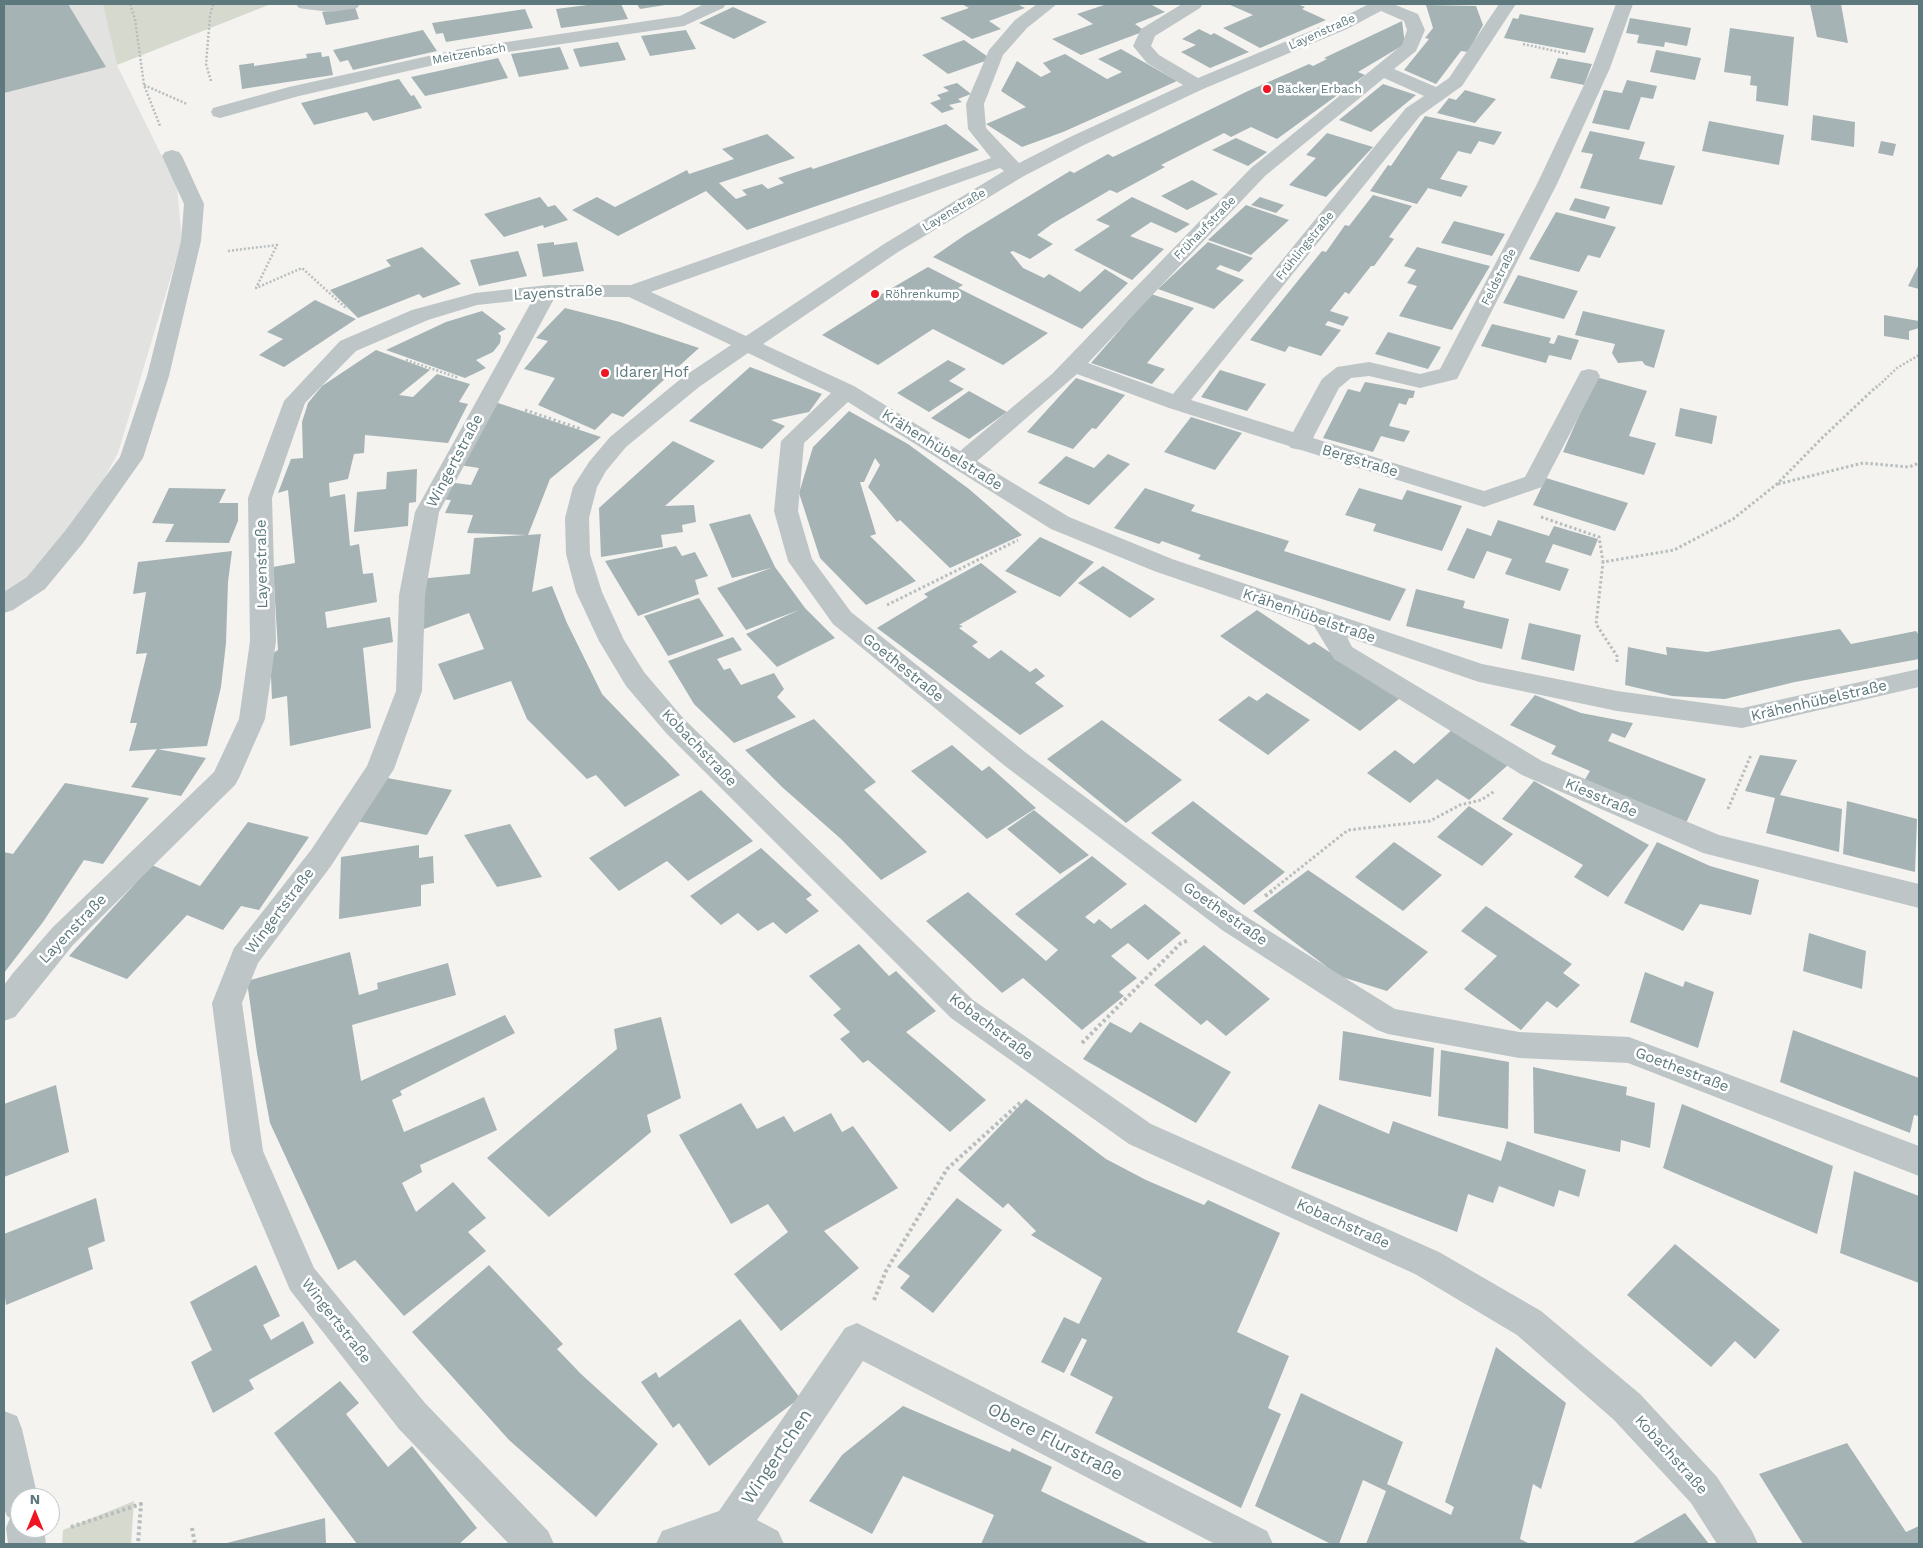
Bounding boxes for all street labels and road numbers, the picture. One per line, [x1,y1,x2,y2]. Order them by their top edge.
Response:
street label: Layenstraße [1286,11,1358,53]
street label: Meitzenbach [431,40,507,68]
street label: Layenstraße [920,185,988,235]
street label: Frühaufstraße [1171,193,1239,263]
street label: Frühlingstraße [1273,209,1337,283]
street label: Feldstraße [1479,246,1519,308]
street label: Layenstraße [513,282,603,304]
street label: Krähenhübelstraße [878,405,1006,495]
street label: Wingertstraße [423,411,487,511]
street label: Bergstraße [1320,441,1400,481]
street label: Layenstraße [252,519,272,609]
street label: Krähenhübelstraße [1240,585,1378,647]
street label: Goethestraße [859,630,947,706]
street label: Krähenhübelstraße [1749,677,1889,725]
street label: Kobachstraße [658,706,740,790]
street label: Kiesstraße [1562,775,1640,821]
street label: Wingertstraße [242,865,318,957]
street label: Goethestraße [1179,878,1271,950]
street label: Layenstraße [36,891,110,967]
street label: Kobachstraße [946,990,1036,1064]
street label: Goethestraße [1633,1044,1731,1096]
street label: Kobachstraße [1294,1195,1392,1253]
street label: Wingertstraße [297,1275,375,1367]
street label: Obere Flurstraße [984,1399,1126,1485]
street label: Wingertchen [737,1405,817,1509]
street label: Kobachstraße [1631,1412,1711,1498]

